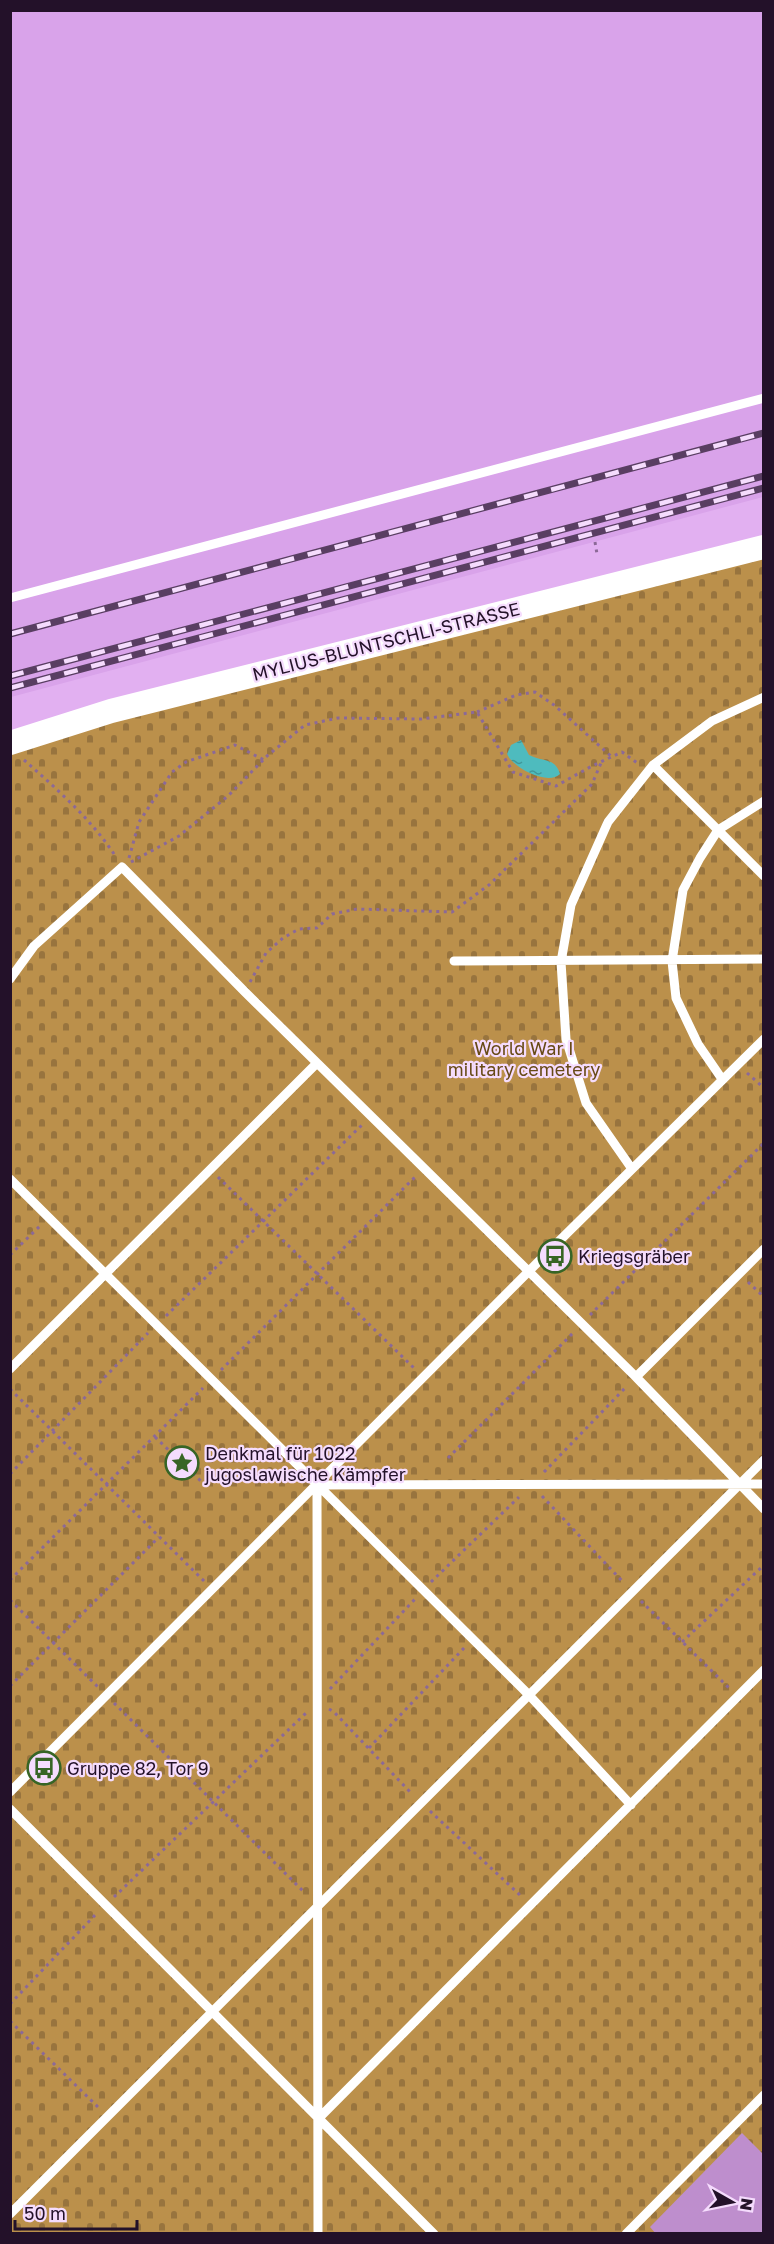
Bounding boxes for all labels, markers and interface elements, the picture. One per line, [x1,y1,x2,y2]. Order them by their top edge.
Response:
street label: MYLIUS-BLUNTSCHLI-STRASSE [250,597,522,685]
park label: World War I military cemetery [448,1037,600,1080]
bus stop icon: Kriegsgräber [537,1238,573,1274]
place label: Kriegsgräber [578,1245,690,1267]
place label: Denkmal für 1022 jugoslawische Kämpfer [204,1442,406,1485]
place icon: Denkmal für 1022 jugoslawische Kämpfer [164,1445,200,1481]
bus stop icon: Gruppe 82, Tor 9 [26,1750,62,1786]
place label: Gruppe 82, Tor 9 [67,1757,209,1779]
north arrow [702,2172,762,2232]
scale bar [15,2193,136,2231]
text: N [736,2197,758,2212]
text: 50 m [24,2202,66,2224]

